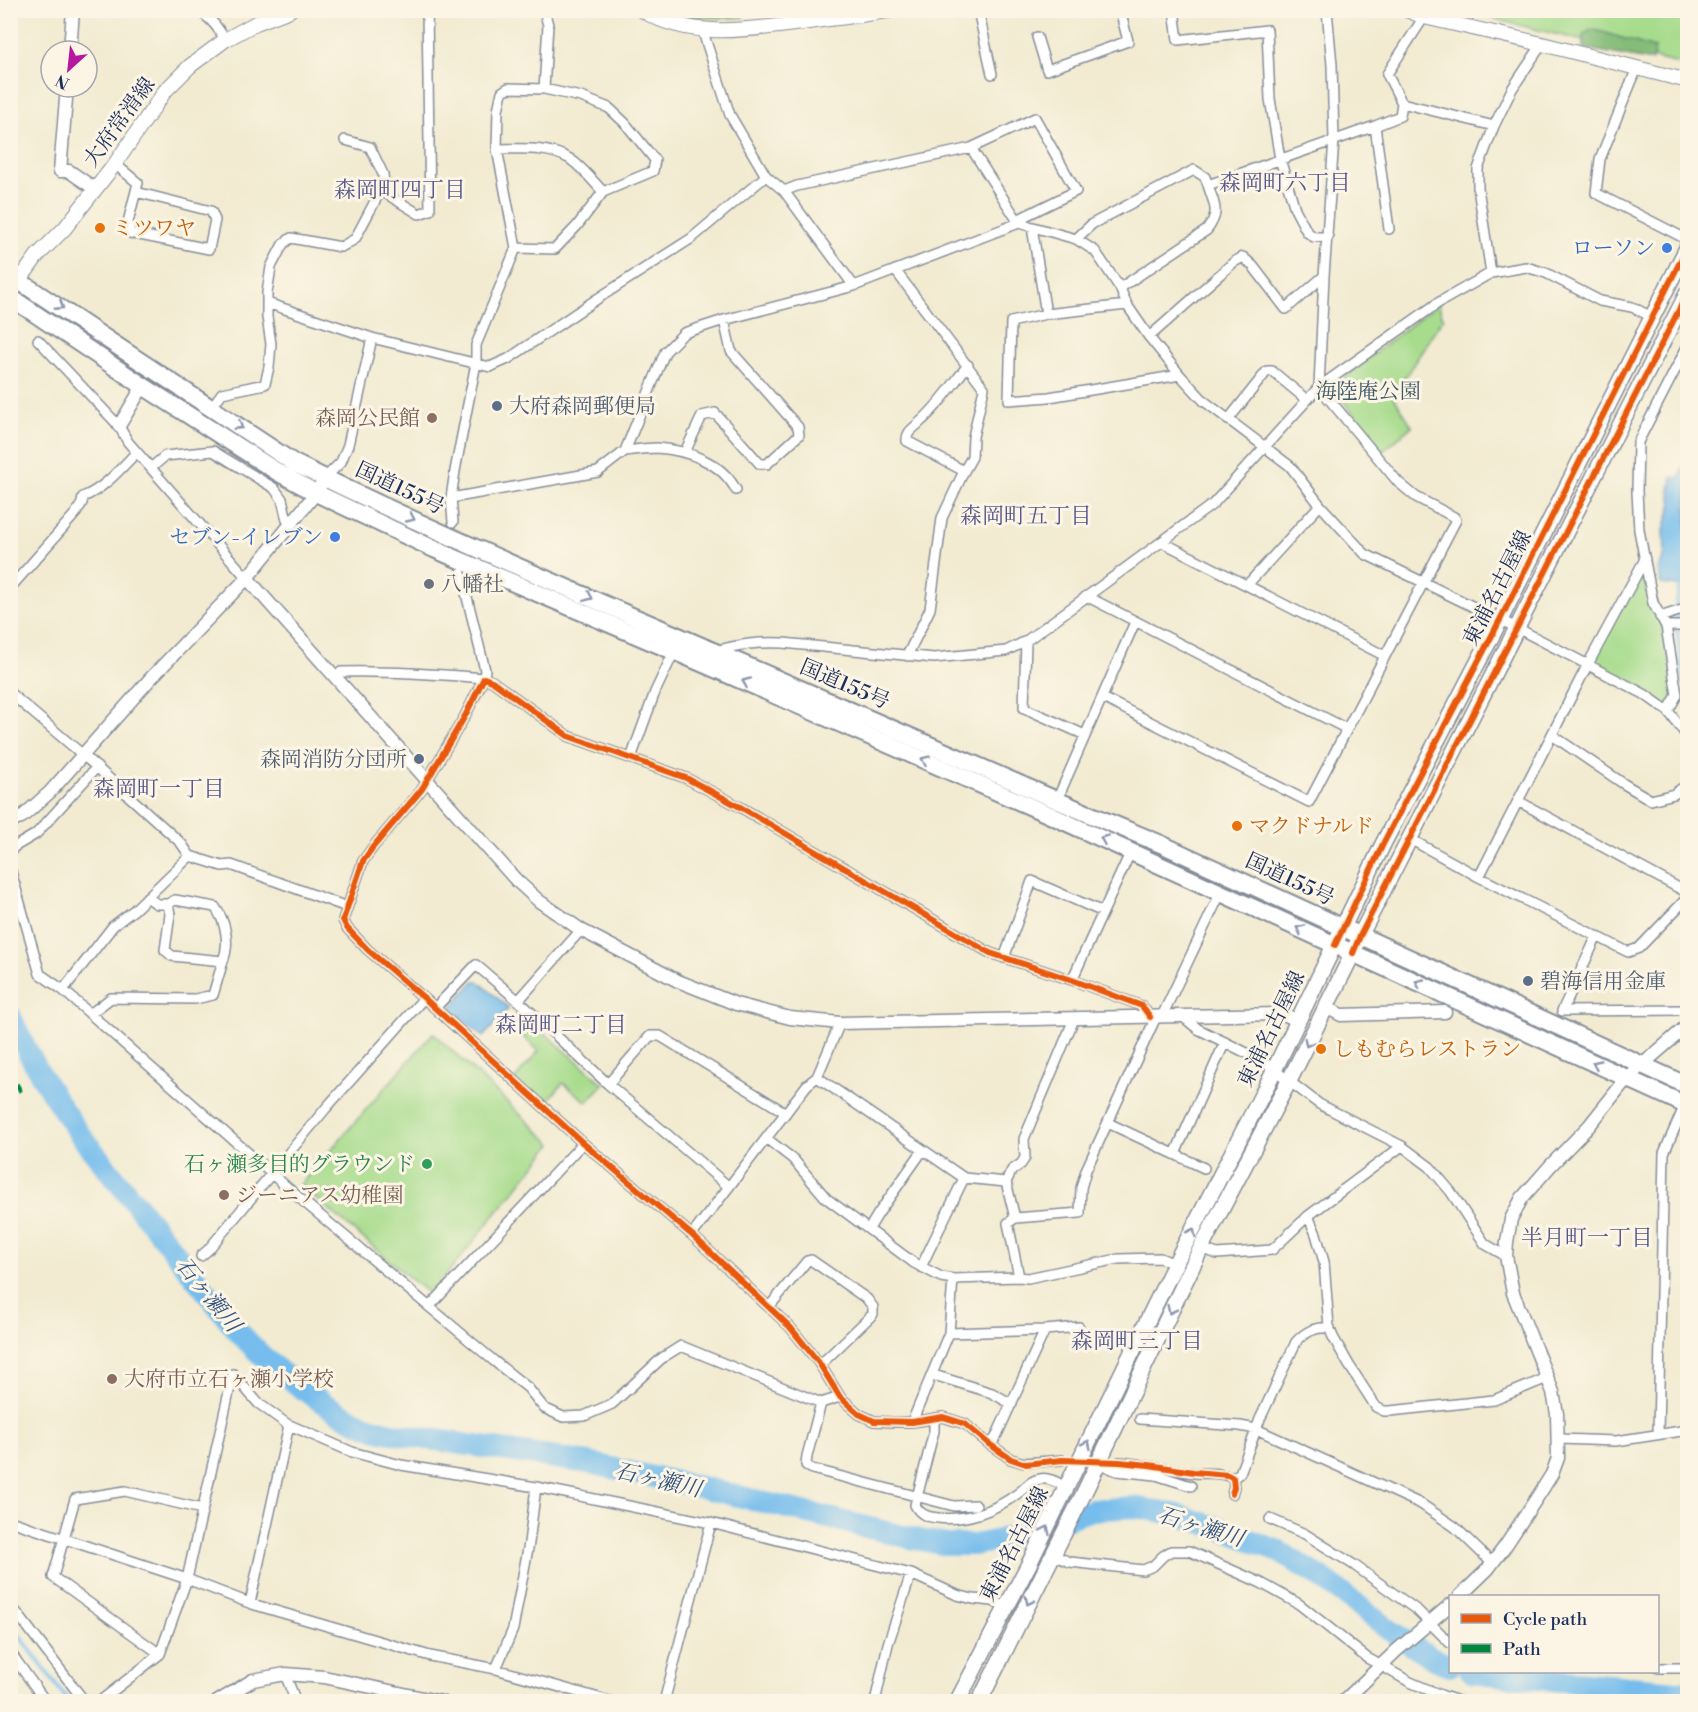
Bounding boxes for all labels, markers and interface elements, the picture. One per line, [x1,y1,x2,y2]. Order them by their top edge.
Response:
north arrow [39,39,99,99]
text: N [52,70,73,93]
street label: 大府常滑線 [78,72,161,173]
district label: 森岡町六丁目 [1219,170,1351,197]
district label: 森岡町四丁目 [334,177,466,204]
place label: ミツワヤ [112,216,196,242]
marker: ミツワヤ [93,221,107,235]
place label: ローソン [1572,236,1655,262]
marker: ローソン [1660,241,1674,255]
one-way arrow [53,299,64,310]
park label: 海陸庵公園 [1316,379,1421,405]
place label: 大府森岡郵便局 [509,394,656,420]
marker: 大府森岡郵便局 [490,399,504,413]
place label: 森岡公民館 [315,406,420,432]
marker: 森岡公民館 [425,411,439,425]
one-way arrow [233,419,243,431]
street label: 国道155号 [351,457,448,521]
district label: 森岡町五丁目 [960,503,1092,530]
one-way arrow [404,511,415,523]
place label: セブン-イレブン [169,525,323,551]
street label: 東浦名古屋線 [1458,526,1538,650]
marker: セブン-イレブン [328,530,342,544]
place label: 八幡社 [441,572,504,598]
marker: 八幡社 [422,577,436,591]
one-way arrow [582,590,593,602]
street label: 国道155号 [796,654,894,715]
one-way arrow [742,678,753,690]
place label: 森岡消防分団所 [260,747,407,773]
marker: 森岡消防分団所 [412,752,426,766]
one-way arrow [921,756,932,768]
district label: 森岡町一丁目 [93,776,225,803]
place label: マクドナルド [1249,814,1374,840]
marker: マクドナルド [1230,819,1244,833]
one-way arrow [1099,834,1110,846]
street label: 国道155号 [1241,848,1338,912]
one-way arrow [1296,924,1307,936]
street label: 東浦名古屋線 [1233,967,1311,1092]
place label: 碧海信用金庫 [1540,969,1666,995]
marker: 碧海信用金庫 [1521,974,1535,988]
one-way arrow [1414,979,1425,991]
district label: 森岡町二丁目 [495,1012,627,1039]
one-way arrow [1304,1037,1316,1048]
place label: しもむらレストラン [1333,1037,1521,1063]
marker: しもむらレストラン [1314,1042,1328,1056]
one-way arrow [1592,1060,1603,1072]
place label: 石ヶ瀬多目的グラウンド [184,1152,415,1178]
marker: 石ヶ瀬多目的グラウンド [420,1157,434,1171]
place label: ジーニアス幼稚園 [236,1183,403,1209]
marker: ジーニアス幼稚園 [217,1188,231,1202]
district label: 半月町一丁目 [1521,1225,1653,1252]
one-way arrow [1185,1227,1196,1238]
water label: 石ヶ瀬川 [170,1252,247,1339]
one-way arrow [1167,1304,1179,1315]
district label: 森岡町三丁目 [1071,1328,1203,1355]
place label: 大府市立石ヶ瀬小学校 [124,1367,334,1393]
marker: 大府市立石ヶ瀬小学校 [105,1372,119,1386]
one-way arrow [1080,1440,1092,1451]
water label: 石ヶ瀬川 [612,1457,706,1504]
street label: 東浦名古屋線 [975,1482,1055,1606]
water label: 石ヶ瀬川 [1155,1502,1248,1554]
one-way arrow [1038,1525,1050,1536]
one-way arrow [1025,1595,1036,1606]
legend [1449,1595,1659,1673]
text: Cycle path [1503,1608,1587,1631]
text: Path [1503,1638,1541,1661]

